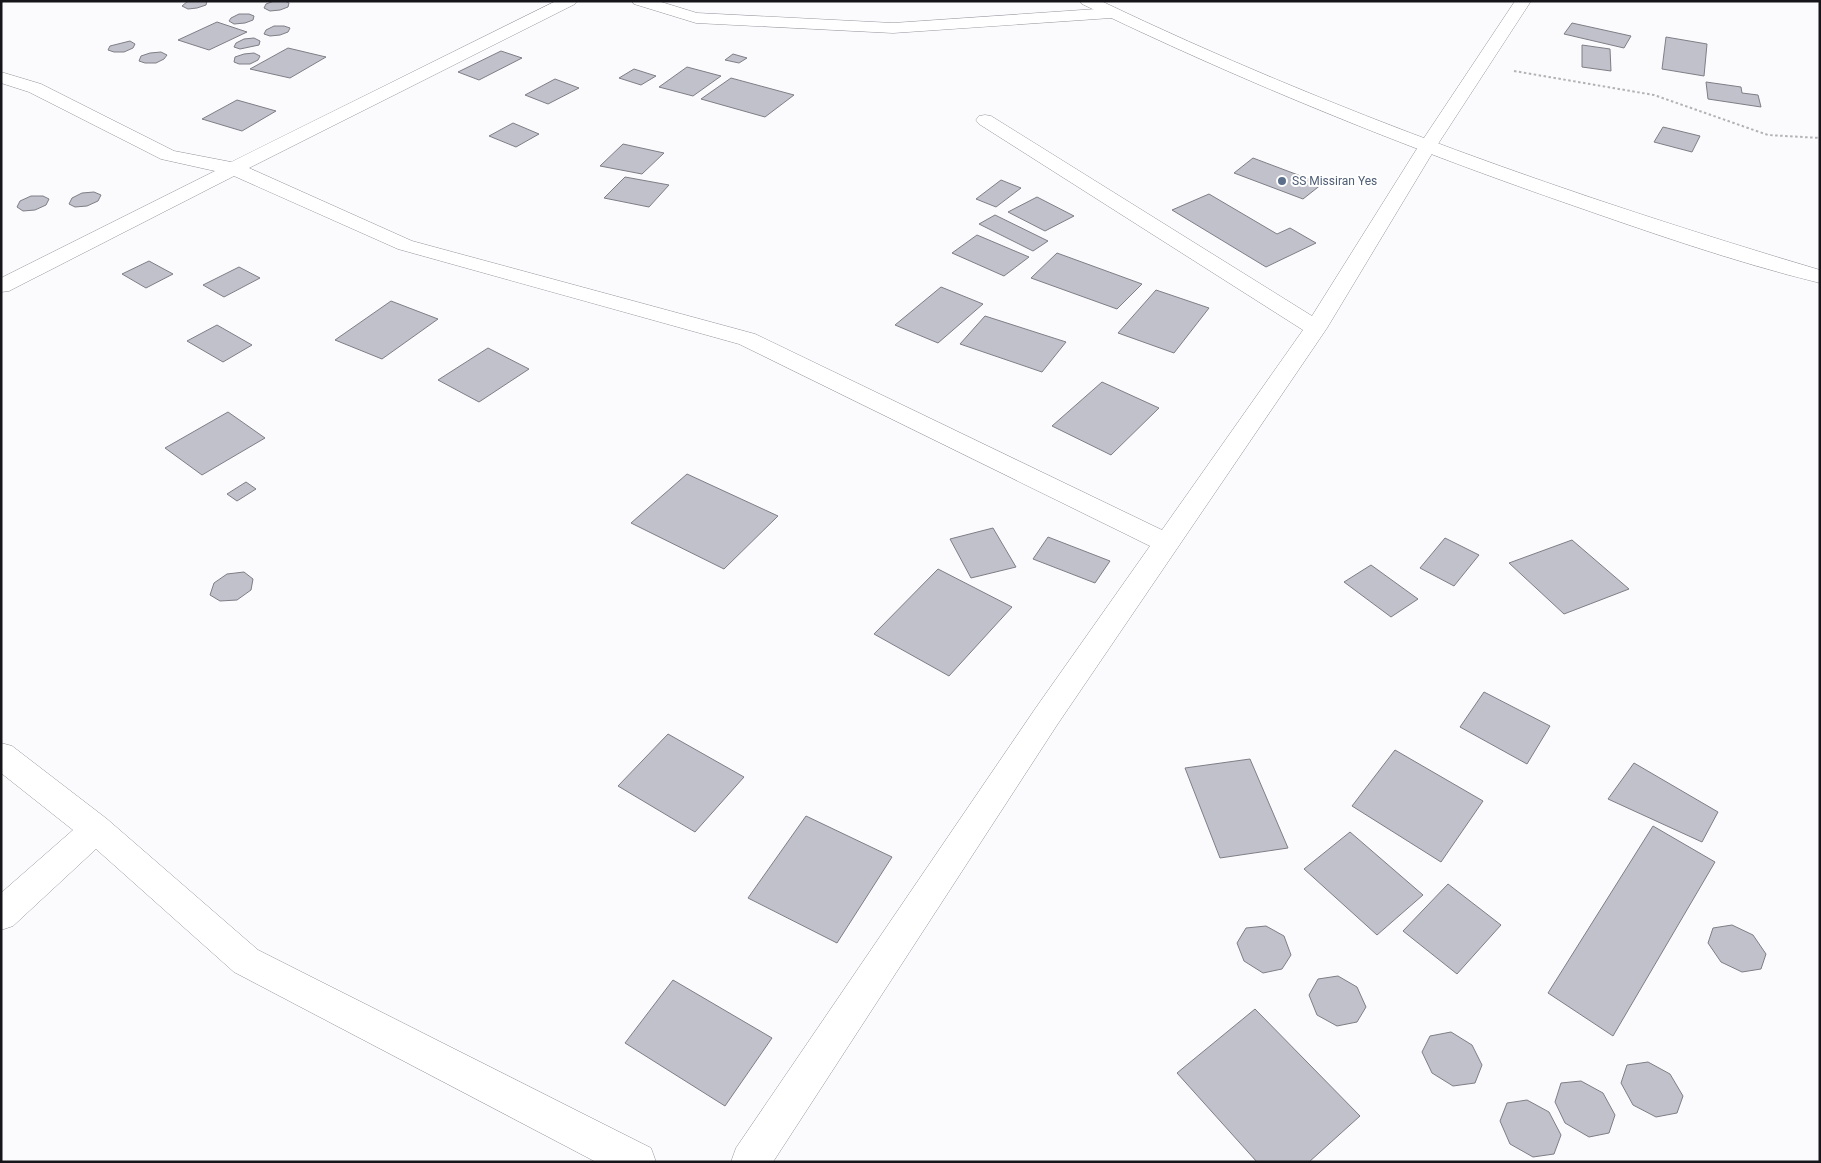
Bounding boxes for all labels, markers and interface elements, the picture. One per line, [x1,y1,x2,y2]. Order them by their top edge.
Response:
place label: SS Missiran Yes [1292,174,1377,188]
marker: SS Missiran Yes [1276,175,1288,187]

